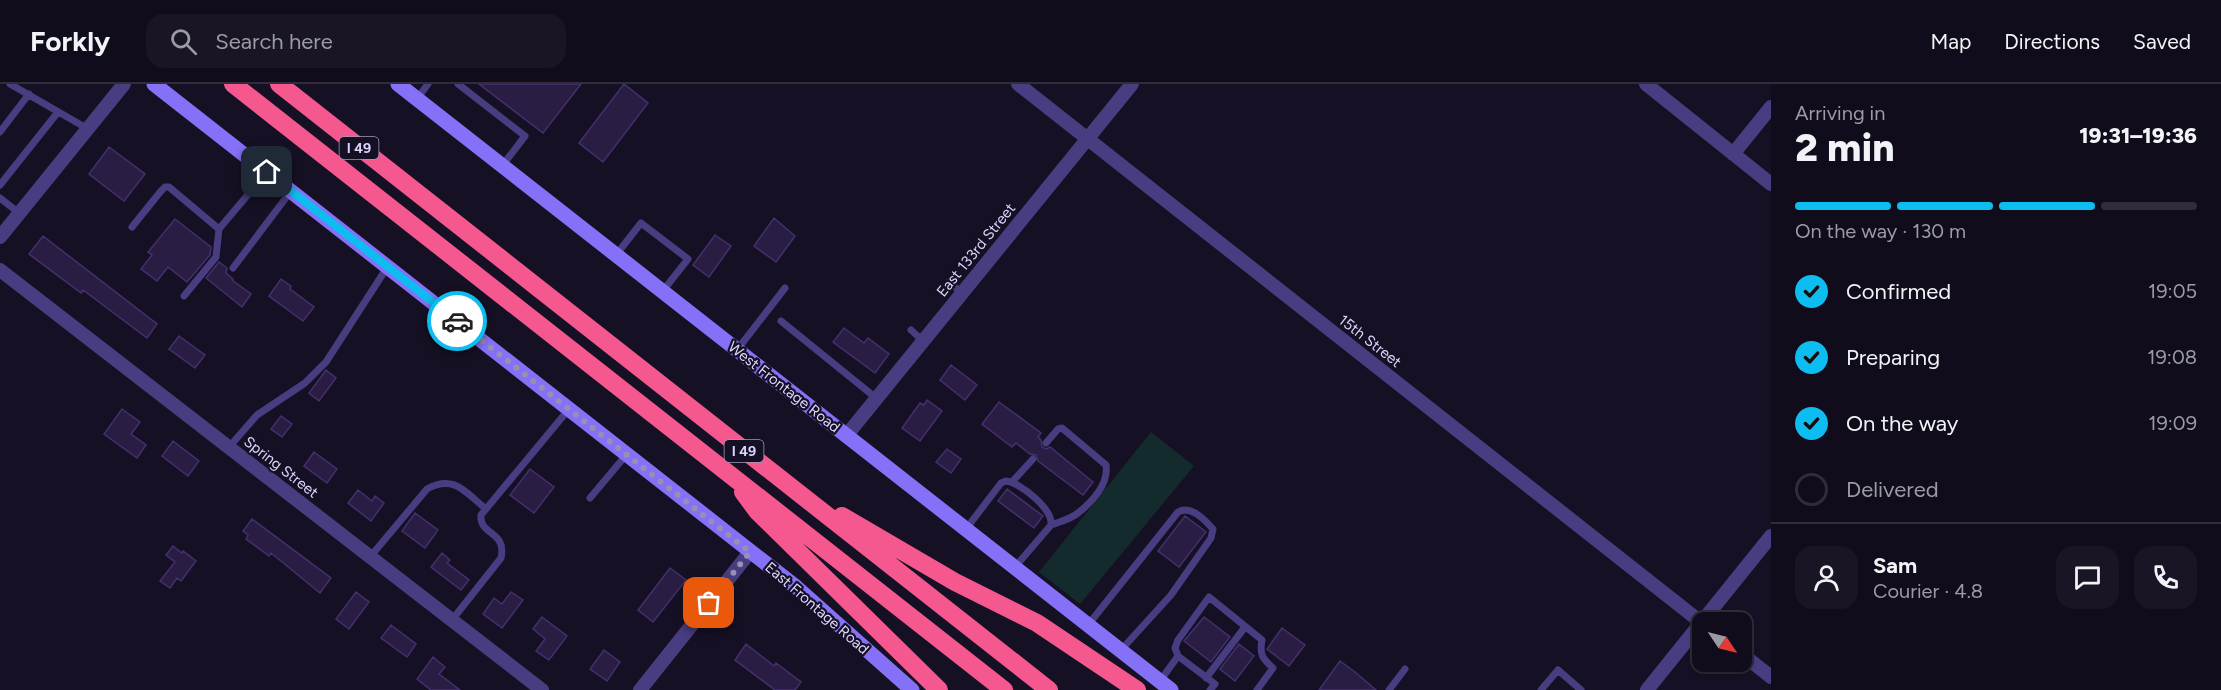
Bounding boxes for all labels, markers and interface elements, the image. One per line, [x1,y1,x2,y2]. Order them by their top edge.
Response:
search box [146,14,566,68]
text: Forkly [30,24,110,58]
icon: search [167,25,200,58]
text: Search here [215,28,333,55]
text: Map [1930,29,1971,54]
text: Directions [2004,29,2100,54]
text: Saved [2133,29,2191,54]
text: Arriving in [1795,101,1885,125]
text: 19:31–19:36 [2079,122,2197,149]
text: 2 min [1795,124,1895,171]
road number: I 49 [340,137,378,159]
pin [241,146,292,197]
icon: home [250,155,283,188]
street label: East 133rd Street [933,199,1019,300]
text: On the way · 130 m [1795,219,1966,243]
icon: check [1795,275,1828,308]
text: Confirmed [1846,278,1951,305]
text: 19:05 [2148,279,2197,303]
courier [427,291,487,351]
icon: car [441,305,474,338]
street label: 15th Street [1335,311,1405,371]
street label: West Frontage Road [724,338,844,436]
icon: check [1795,341,1828,374]
text: Preparing [1846,344,1940,371]
text: 19:08 [2147,345,2197,369]
icon: check [1795,407,1828,440]
text: On the way [1846,410,1958,437]
text: 19:09 [2148,411,2197,435]
street label: Spring Street [240,432,322,502]
road number: I 49 [724,440,764,462]
text: Delivered [1846,476,1939,503]
button: person [1795,546,1858,609]
button: chat [2056,546,2119,609]
button: phone [2134,546,2197,609]
text: Sam [1873,552,1917,579]
street label: East Frontage Road [761,558,873,658]
pin [683,577,734,628]
text: Courier · 4.8 [1873,579,1983,603]
icon: bag [692,586,725,619]
north arrow [1692,612,1752,672]
map controls [1692,612,1752,672]

